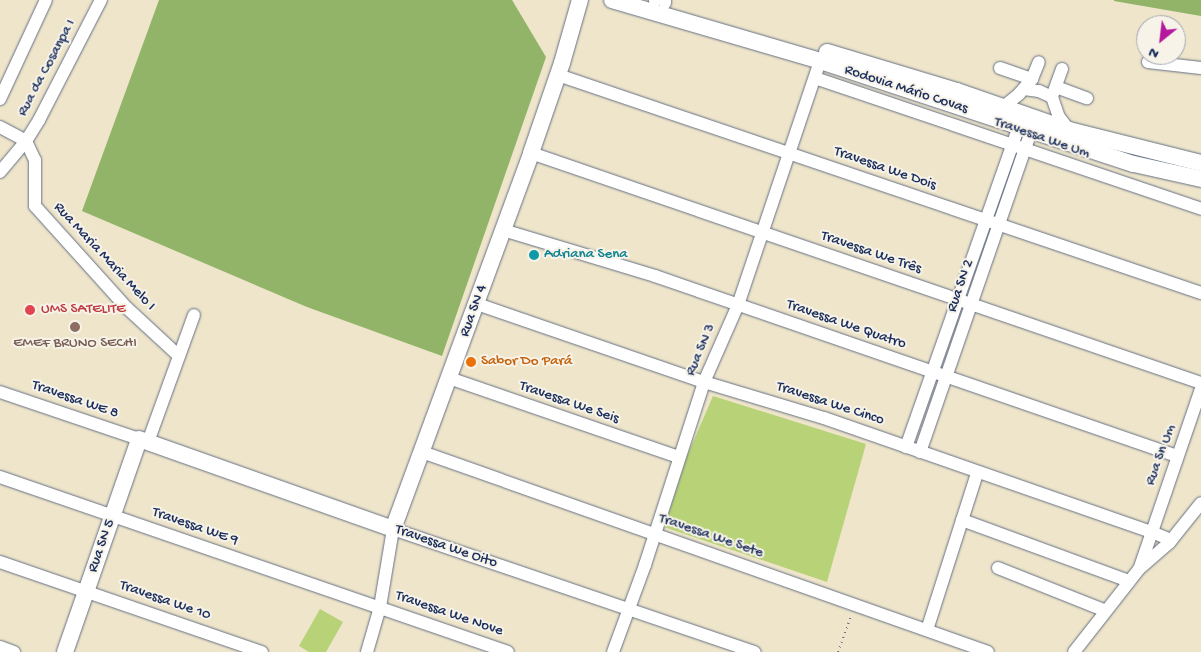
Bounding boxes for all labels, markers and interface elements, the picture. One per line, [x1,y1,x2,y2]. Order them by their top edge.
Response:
north arrow [1136,15,1186,65]
street label: Rua da Cosanpa I [14,16,80,120]
text: N [1146,43,1162,62]
street label: Rodovia Mário Covas [842,62,970,118]
street label: Travessa We Um [992,113,1092,163]
street label: Travessa We Dois [831,143,939,195]
street label: Rua Maria Maria Melo I [49,199,159,315]
street label: Travessa We Três [818,227,924,279]
place label: Adriana Sena [544,246,628,264]
marker: Adriana Sena [528,249,540,261]
street label: Rua SN 2 [944,257,978,315]
street label: Rua SN 4 [456,282,492,340]
street label: Travessa We Quatro [784,296,908,354]
place label: UMS SATELITE [41,301,126,319]
marker: UMS SATELITE [23,303,37,317]
marker: EMEF BRUNO SECHI [69,321,81,333]
street label: Rua SN 3 [682,321,720,379]
place label: EMEF BRUNO SECHI [13,335,137,353]
place label: Sabor Do Pará [481,353,572,371]
marker: Sabor Do Pará [465,356,477,368]
street label: Travessa WE 8 [29,377,121,423]
street label: Travessa We Seis [517,378,621,428]
street label: Travessa We Cinco [774,378,886,430]
street label: Rua Sn Um [1142,422,1180,488]
street label: Travessa WE 9 [150,504,240,550]
street label: Travessa We Sete [656,510,766,562]
street label: Rua SN 5 [85,517,119,575]
street label: Travessa We Oito [393,521,499,573]
street label: Travessa We 10 [117,577,213,625]
street label: Travessa We Nove [393,587,505,641]

